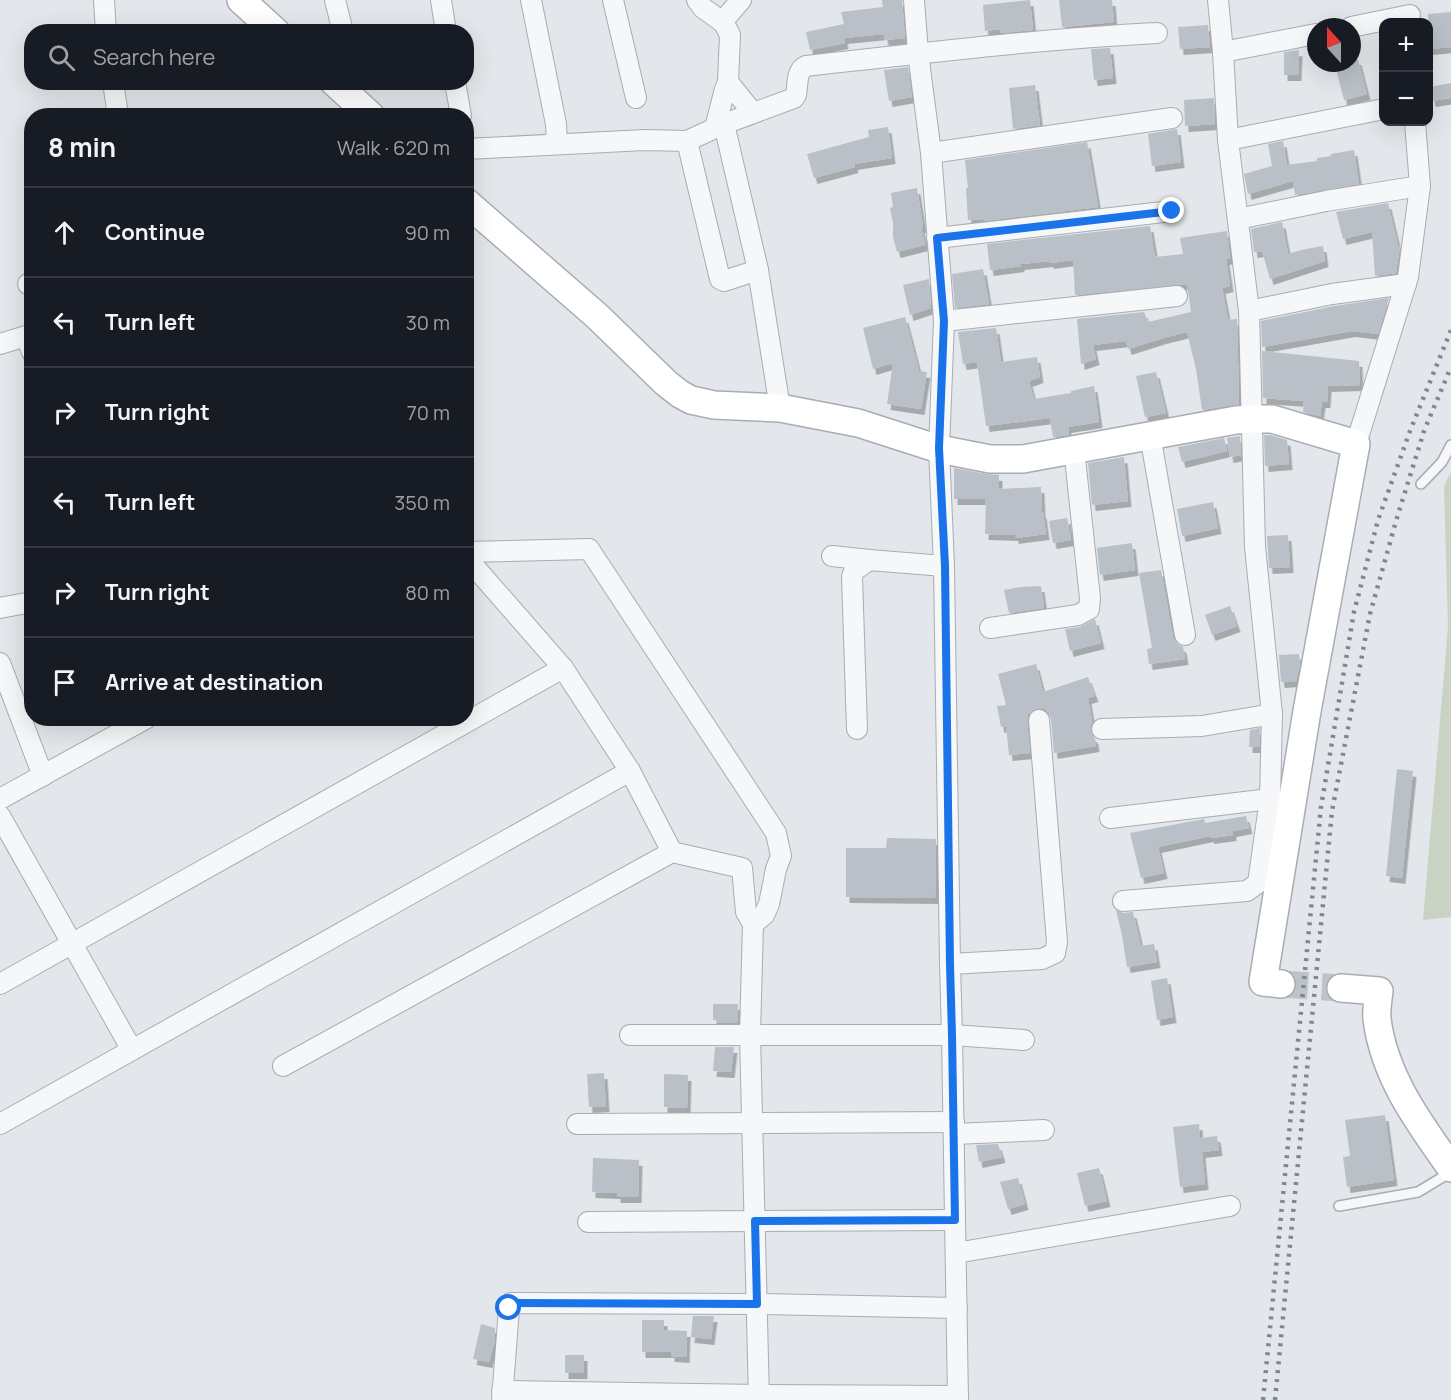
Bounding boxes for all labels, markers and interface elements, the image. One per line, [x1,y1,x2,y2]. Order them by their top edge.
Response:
north arrow [1307,18,1361,72]
map controls [1379,18,1433,126]
button: + [1379,18,1433,72]
search box [24,24,474,90]
icon: search [45,41,78,74]
text: Search here [93,42,215,72]
button: − [1379,72,1433,126]
text: 8 min [48,129,116,165]
text: Walk · 620 m [337,134,450,161]
route end [1158,197,1184,223]
icon: ahead [48,216,81,249]
text: Continue [105,217,205,247]
text: 90 m [404,219,450,246]
icon: left [48,306,81,339]
text: Turn left [105,307,195,337]
text: 30 m [406,309,450,336]
icon: right [48,396,81,429]
text: Turn right [105,397,210,427]
text: 70 m [407,399,450,426]
icon: left [48,486,81,519]
text: Turn left [105,487,195,517]
text: 350 m [394,489,450,516]
icon: right [48,576,81,609]
text: Turn right [105,577,210,607]
text: 80 m [405,579,450,606]
icon: arrive [48,666,81,699]
text: Arrive at destination [105,667,323,697]
route start [495,1294,521,1320]

